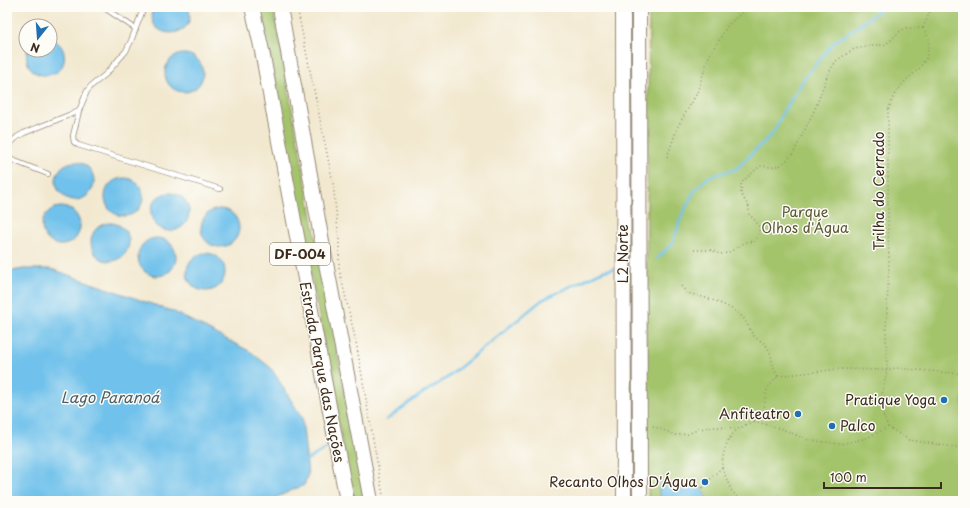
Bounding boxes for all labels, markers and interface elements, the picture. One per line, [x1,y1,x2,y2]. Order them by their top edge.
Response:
north arrow [18,18,58,58]
text: N [28,39,42,57]
street label: Trilha do Cerrado [868,131,889,251]
park label: Parque Olhos d'Água [761,201,849,238]
street label: L2 Norte [612,224,633,284]
road number: DF-004 [270,243,330,265]
street label: Estrada Parque das Nações [295,280,350,464]
water label: Lago Paranoá [61,385,161,408]
place label: Pratique Yoga [845,389,936,410]
marker: Pratique Yoga [939,395,949,405]
place label: Anfiteatro [719,403,790,424]
marker: Anfiteatro [793,409,803,419]
place label: Palco [840,415,876,436]
marker: Palco [827,421,837,431]
scale bar [824,464,941,490]
text: 100 m [830,468,867,486]
place label: Recanto Olhos D'Água [549,471,697,492]
marker: Recanto Olhos D'Água [700,477,710,487]

